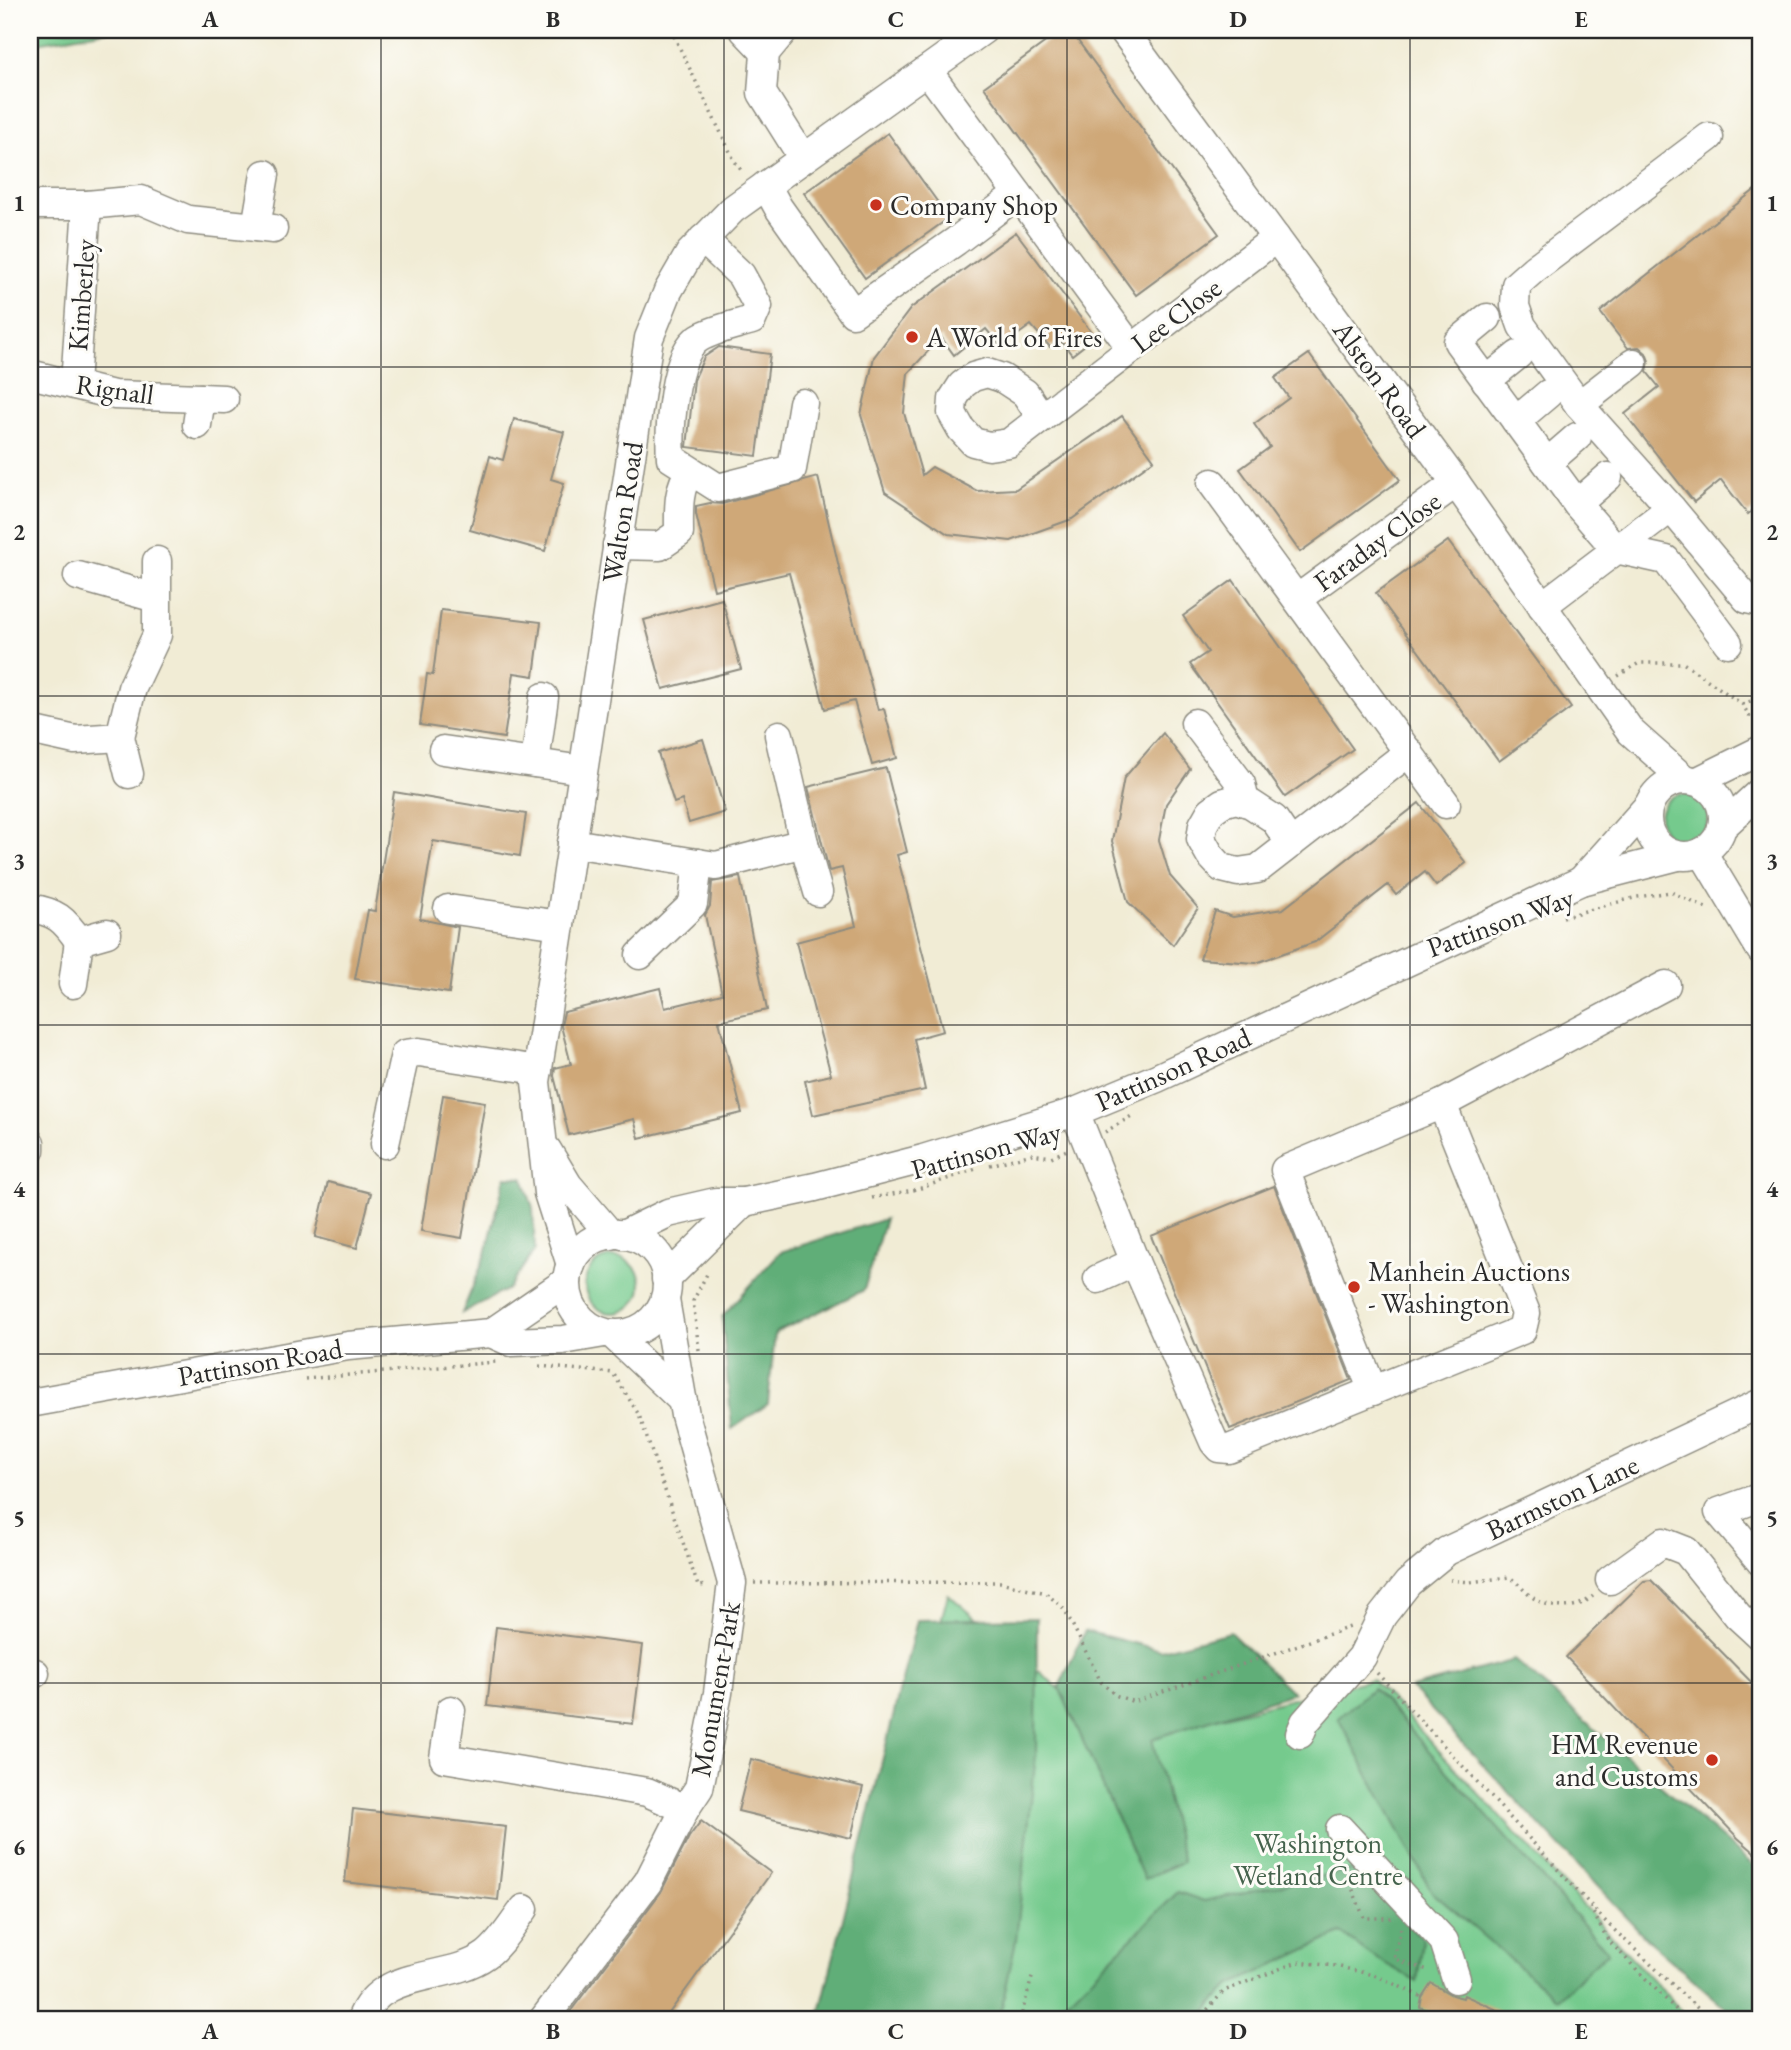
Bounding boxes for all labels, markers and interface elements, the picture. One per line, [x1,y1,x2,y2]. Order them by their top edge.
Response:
text: A [201,4,219,34]
text: B [546,4,560,34]
text: C [888,4,904,34]
text: D [1229,4,1247,34]
text: E [1574,4,1588,34]
place label: Company Shop [890,187,1058,223]
text: 1 [13,188,25,218]
text: 1 [1766,188,1778,218]
marker: Company Shop [868,197,884,213]
street label: Kimberley [59,237,103,352]
street label: Lee Close [1124,269,1228,361]
street label: Alston Road [1325,312,1435,446]
place label: A World of Fires [925,319,1102,355]
marker: A World of Fires [904,329,920,345]
street label: Rignall [74,366,157,412]
street label: Walton Road [593,438,651,585]
street label: Faraday Close [1306,483,1448,599]
text: 2 [13,517,25,547]
text: 2 [1766,517,1778,547]
text: 3 [13,846,25,876]
text: 3 [1766,846,1778,876]
street label: Pattinson Way [1422,879,1579,965]
street label: Pattinson Road [1090,1018,1257,1119]
street label: Pattinson Way [907,1113,1066,1187]
text: 4 [13,1174,26,1204]
text: 4 [1766,1174,1779,1204]
place label: Manhein Auctions - Washington [1368,1253,1570,1321]
marker: Manhein Auctions - Washington [1346,1279,1362,1295]
street label: Pattinson Road [175,1330,346,1394]
street label: Barmston Lane [1480,1446,1644,1548]
text: 5 [13,1503,25,1533]
text: 5 [1766,1503,1778,1533]
street label: Monument Park [682,1598,748,1780]
place label: HM Revenue and Customs [1551,1726,1698,1794]
marker: HM Revenue and Customs [1704,1752,1720,1768]
park label: Washington Wetland Centre [1233,1825,1403,1893]
text: 6 [13,1832,25,1862]
text: 6 [1766,1832,1778,1862]
text: A [201,2016,219,2046]
text: B [546,2016,560,2046]
text: C [888,2016,904,2046]
text: D [1229,2016,1247,2046]
text: E [1574,2016,1588,2046]

